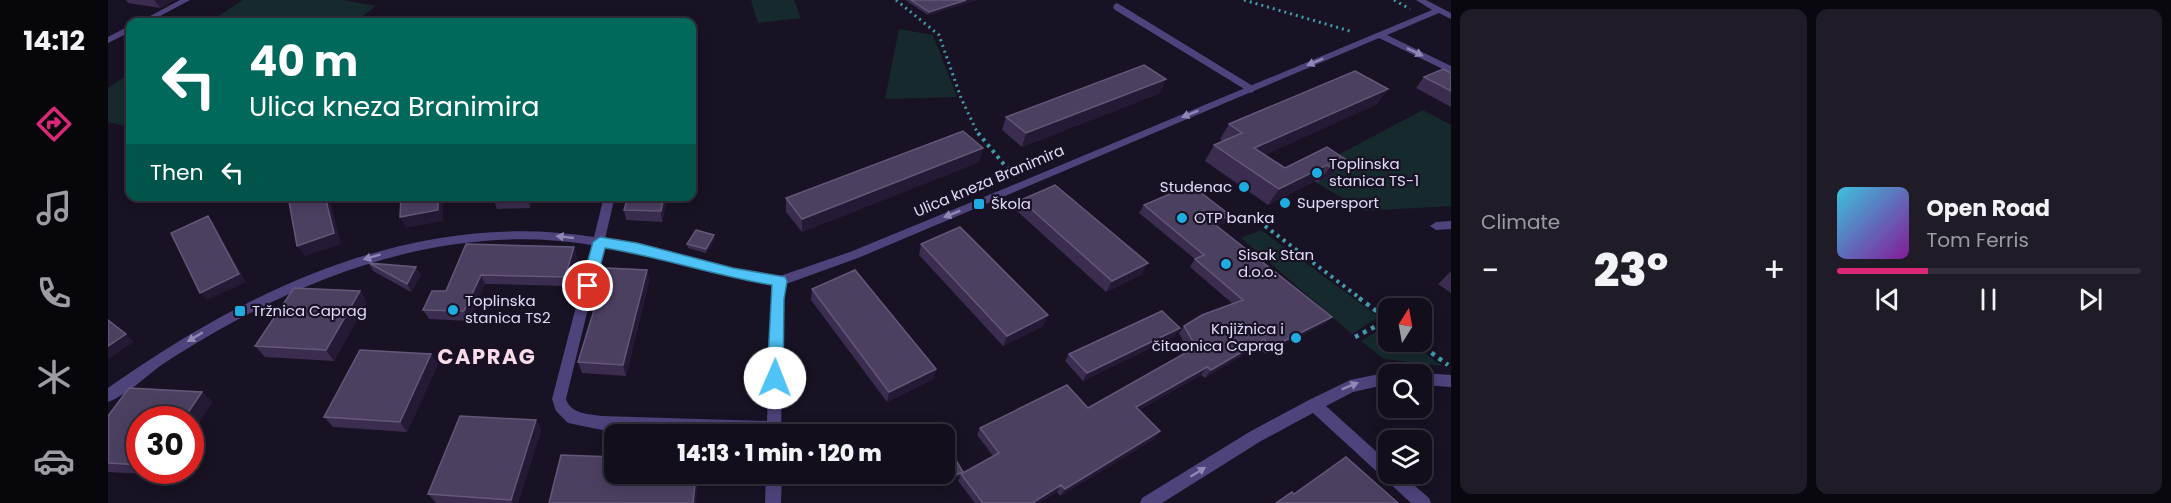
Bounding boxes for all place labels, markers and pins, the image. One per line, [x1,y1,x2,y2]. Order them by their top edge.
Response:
place label: Toplinska stanica TS-1 [1329,153,1419,191]
marker: Toplinska stanica TS-1 [1310,166,1324,180]
place label: Studenac [1160,176,1232,197]
marker: Studenac [1237,180,1251,194]
place label: Supersport [1297,192,1379,213]
place label: Škola [991,193,1031,214]
marker: Supersport [1278,196,1292,210]
marker: Škola [972,197,986,211]
place label: OTP banka [1194,207,1274,228]
marker: OTP banka [1175,211,1189,225]
place label: Sisak Stan d.o.o. [1238,244,1314,282]
marker: Sisak Stan d.o.o. [1219,257,1233,271]
pin [562,260,613,311]
place label: Toplinska stanica TS2 [465,290,551,328]
place label: Tržnica Caprag [252,300,367,321]
marker: Toplinska stanica TS2 [446,303,460,317]
marker: Tržnica Caprag [233,304,247,318]
place label: Knjižnica i čitaonica Caprag [1152,318,1284,356]
marker: Knjižnica i čitaonica Caprag [1289,331,1303,345]

